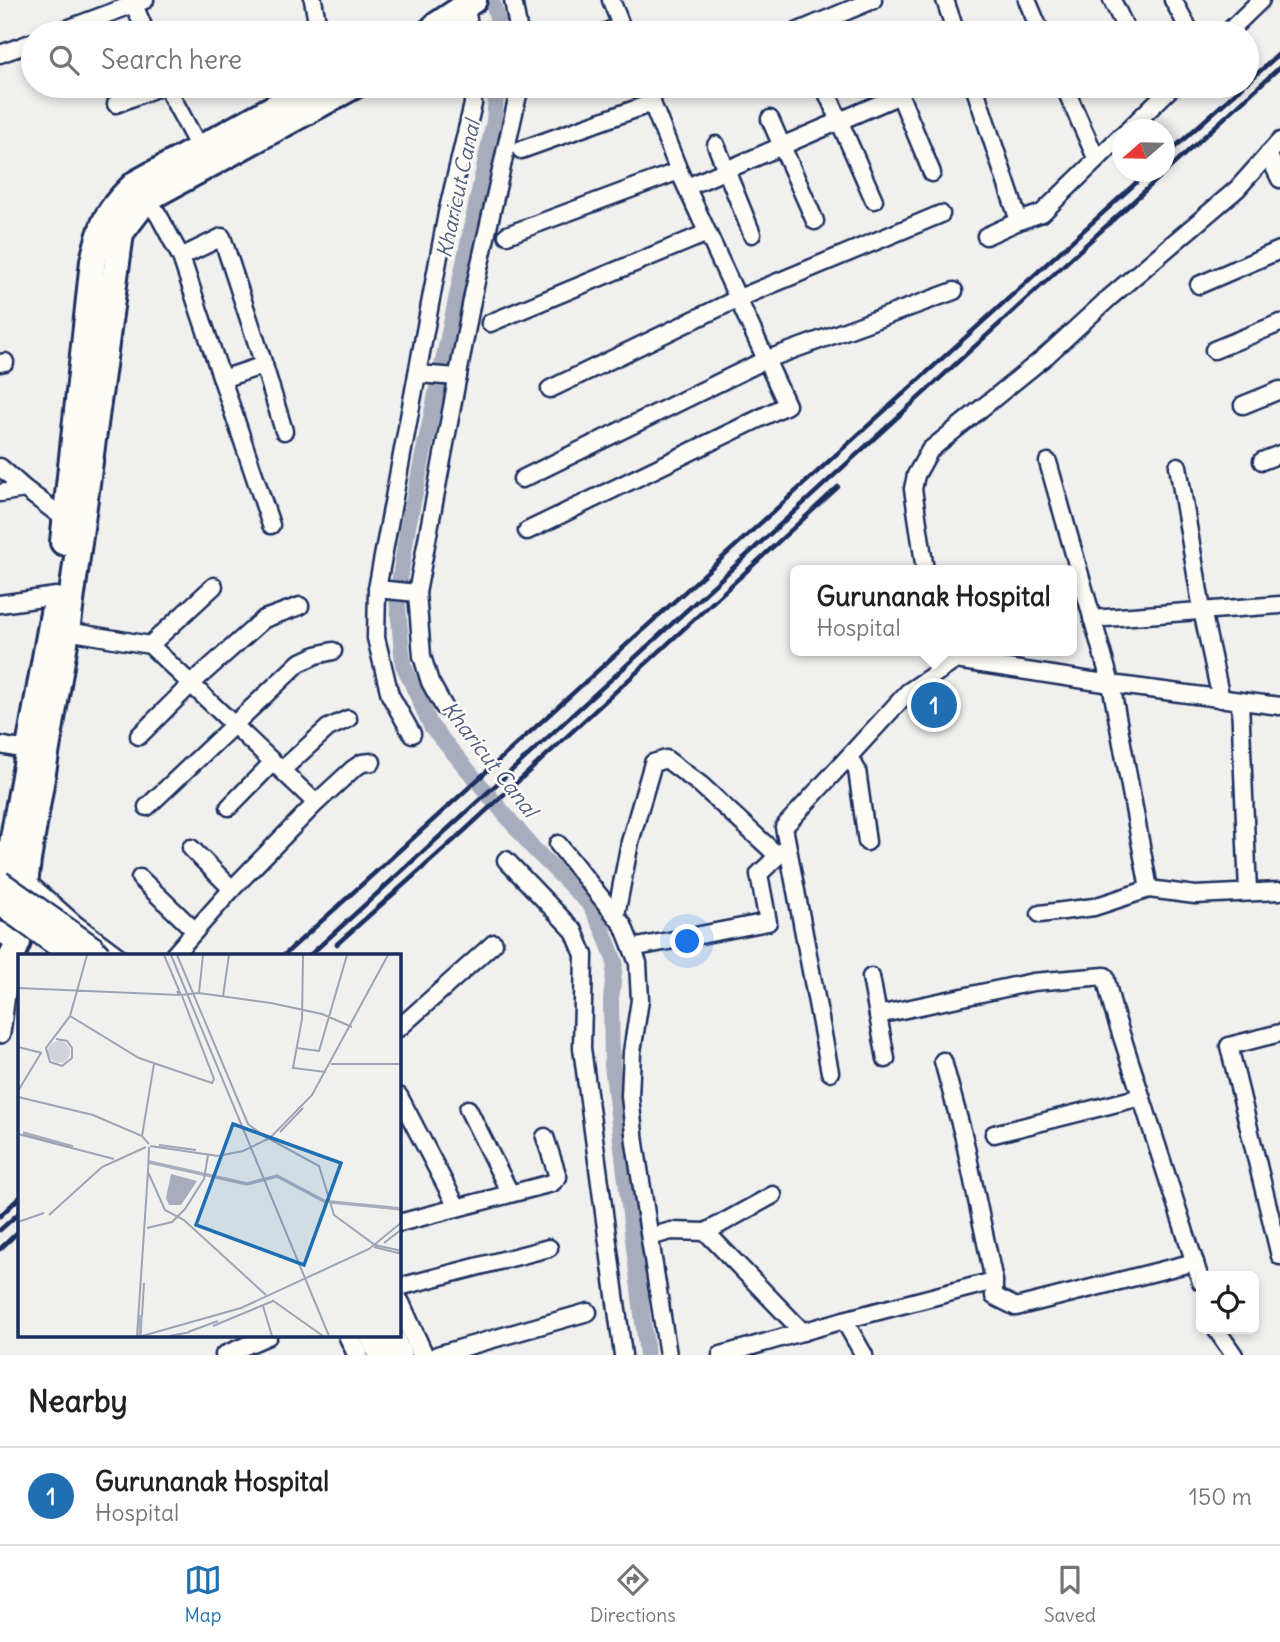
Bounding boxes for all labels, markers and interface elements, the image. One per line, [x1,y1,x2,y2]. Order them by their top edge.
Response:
search box [21,21,1259,98]
icon: search [45,41,83,79]
text: Search here [101,43,242,76]
water label: Kharicut Canal [430,115,486,260]
north arrow [1112,119,1175,182]
popup [790,565,1077,656]
text: Gurunanak Hospital [816,580,1051,613]
text: Hospital [816,613,901,642]
pin: 1 [911,679,957,731]
water label: Kharicut Canal [436,696,546,825]
your location [670,924,704,958]
inset map [18,954,401,1338]
map controls [1196,1271,1259,1334]
button: locate [1196,1271,1259,1334]
text: Nearby [28,1382,128,1420]
text: Gurunanak Hospital [95,1465,329,1498]
text: 1 [46,1482,56,1511]
text: 150 m [1189,1482,1252,1511]
text: Hospital [95,1498,179,1527]
tab: Map [184,1561,222,1627]
tab: Directions [590,1561,676,1627]
tab: Saved [1044,1561,1096,1627]

